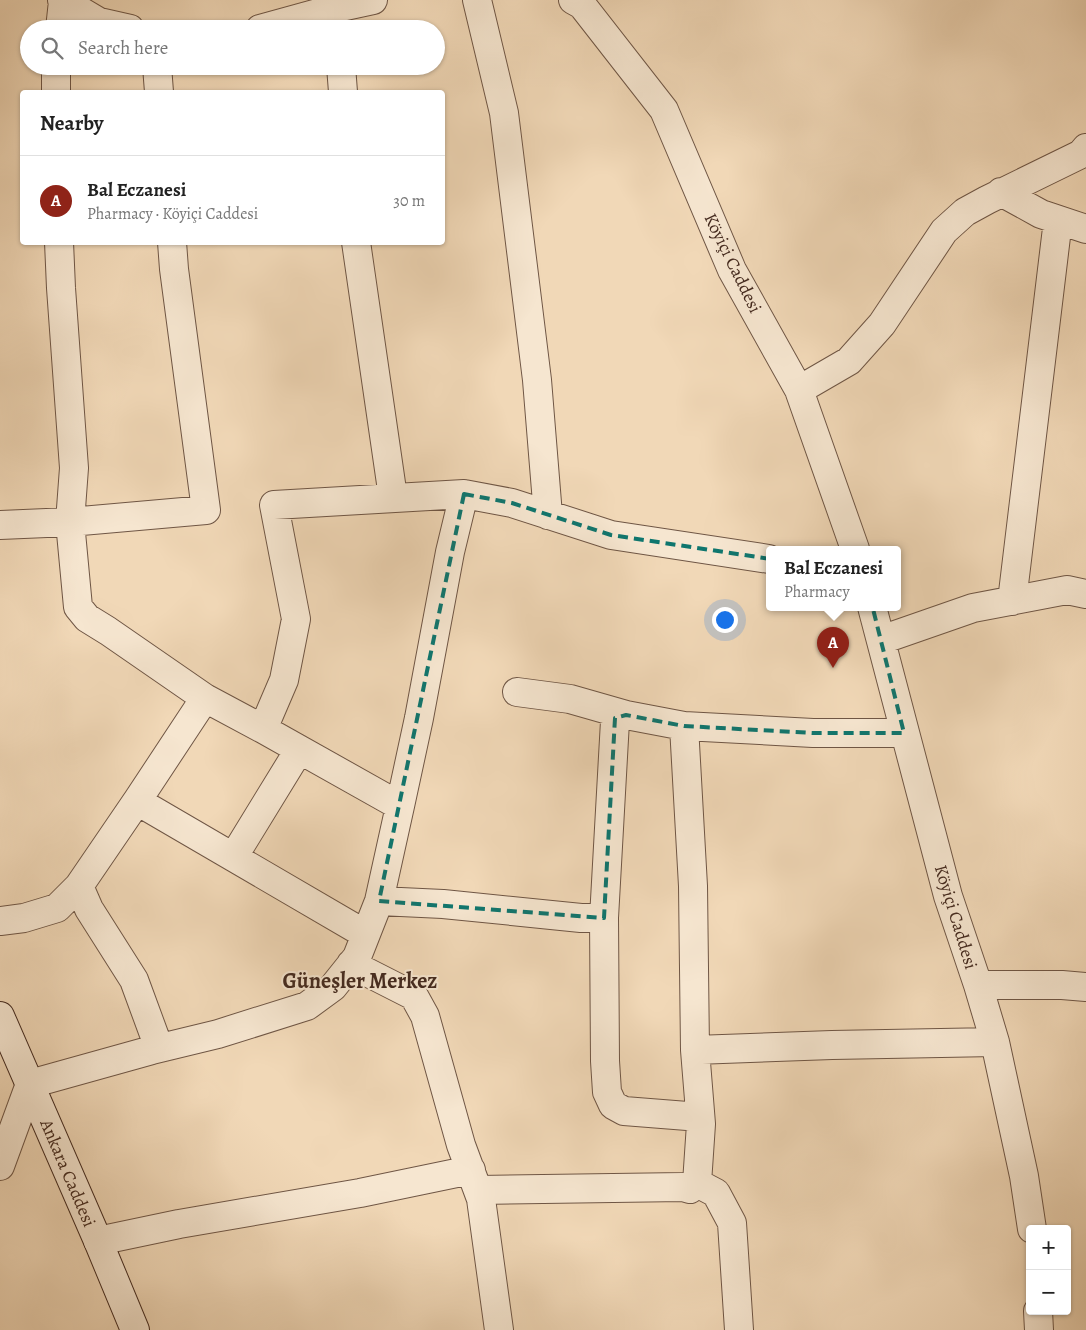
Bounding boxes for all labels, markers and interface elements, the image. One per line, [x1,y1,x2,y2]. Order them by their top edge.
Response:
search box [20,20,445,75]
icon: search [38,34,66,62]
text: Search here [78,35,168,61]
text: Nearby [40,109,103,137]
text: Bal Eczanesi [87,177,186,203]
text: A [51,190,61,212]
text: 30 m [393,190,425,212]
text: Pharmacy · Köyiçi Caddesi [87,203,258,225]
street label: Köyiçi Caddesi [699,209,767,317]
popup [766,546,901,611]
text: Bal Eczanesi [784,555,883,581]
text: Pharmacy [784,581,850,603]
your location [712,607,738,633]
pin: A [817,627,849,668]
street label: Köyiçi Caddesi [929,862,983,972]
district label: Güneşler Merkez [283,966,437,996]
street label: Ankara Caddesi [34,1114,102,1231]
map controls [1026,1225,1071,1315]
button: + [1026,1225,1071,1270]
button: − [1026,1270,1071,1315]

